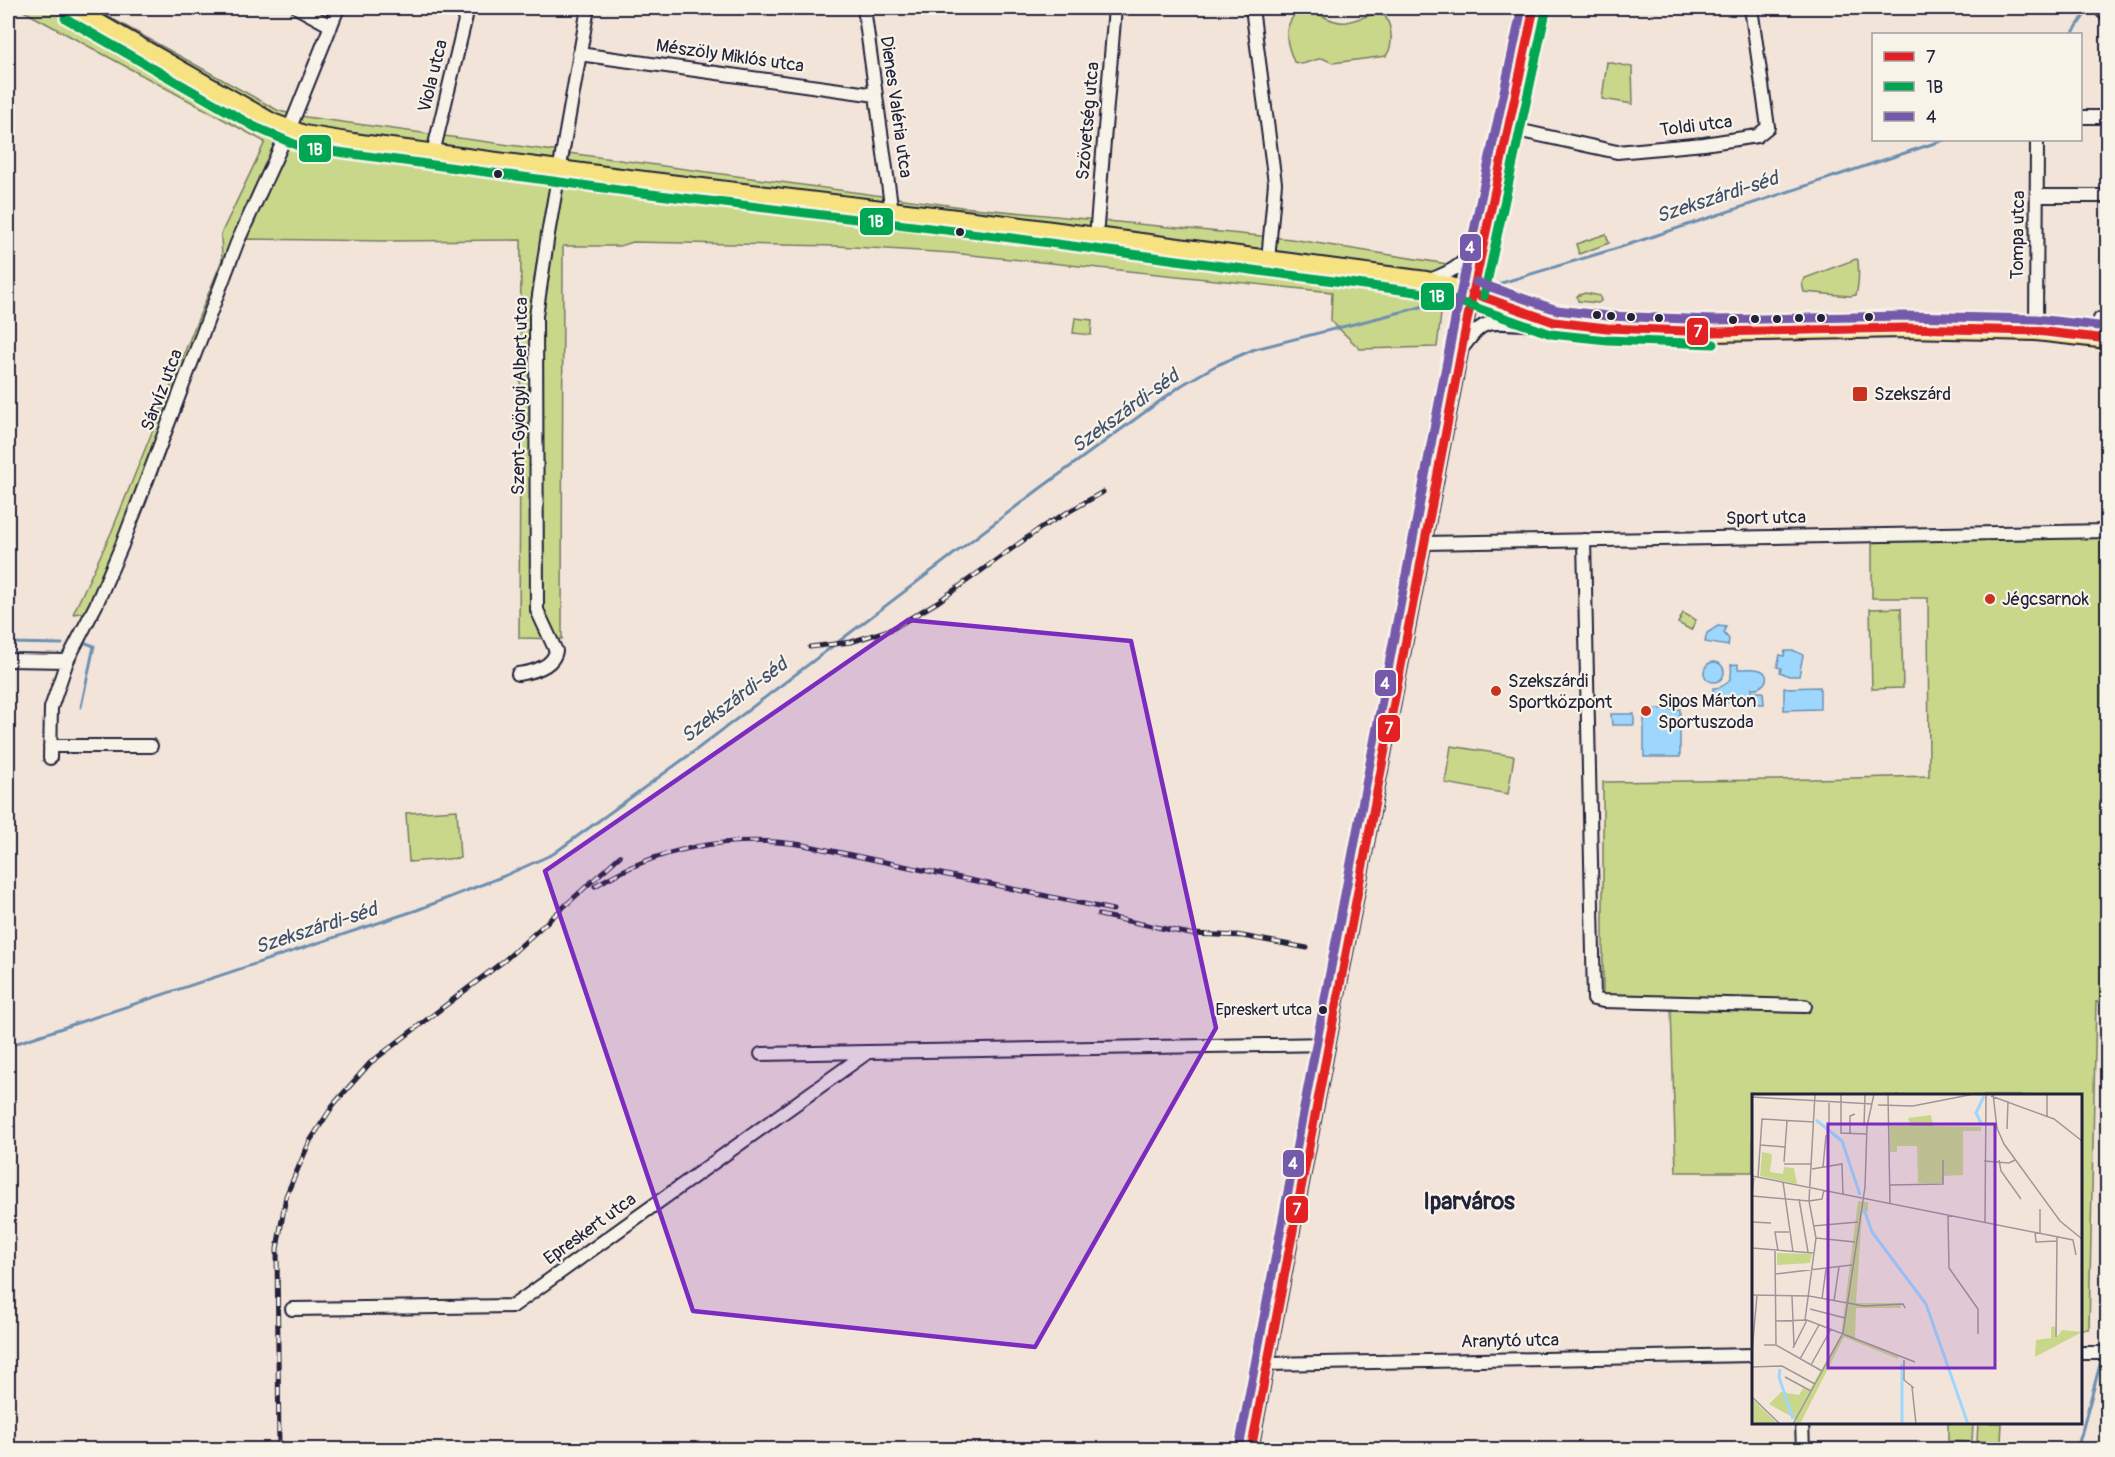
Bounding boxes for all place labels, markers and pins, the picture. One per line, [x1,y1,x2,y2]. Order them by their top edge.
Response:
unlabelled marker [492,168,504,180]
unlabelled marker [954,226,966,238]
unlabelled marker [1591,309,1603,321]
unlabelled marker [1605,310,1617,322]
unlabelled marker [1625,311,1637,323]
unlabelled marker [1863,311,1875,323]
unlabelled marker [1653,312,1665,324]
unlabelled marker [1793,312,1805,324]
unlabelled marker [1815,312,1827,324]
unlabelled marker [1749,313,1761,325]
unlabelled marker [1771,313,1783,325]
unlabelled marker [1727,314,1739,326]
place label: Szekszárd [1874,383,1951,406]
marker: Szekszárd [1851,385,1869,403]
place label: Jégcsarnok [2002,588,2089,611]
marker: Jégcsarnok [1983,592,1997,606]
place label: Szekszárdi Sportközpont [1508,670,1613,714]
marker: Szekszárdi Sportközpont [1489,684,1503,698]
place label: Sipos Márton Sportuszoda [1658,690,1757,734]
marker: Sipos Márton Sportuszoda [1639,704,1653,718]
place label: Epreskert utca [1215,1000,1312,1020]
marker: Epreskert utca [1317,1004,1329,1016]

